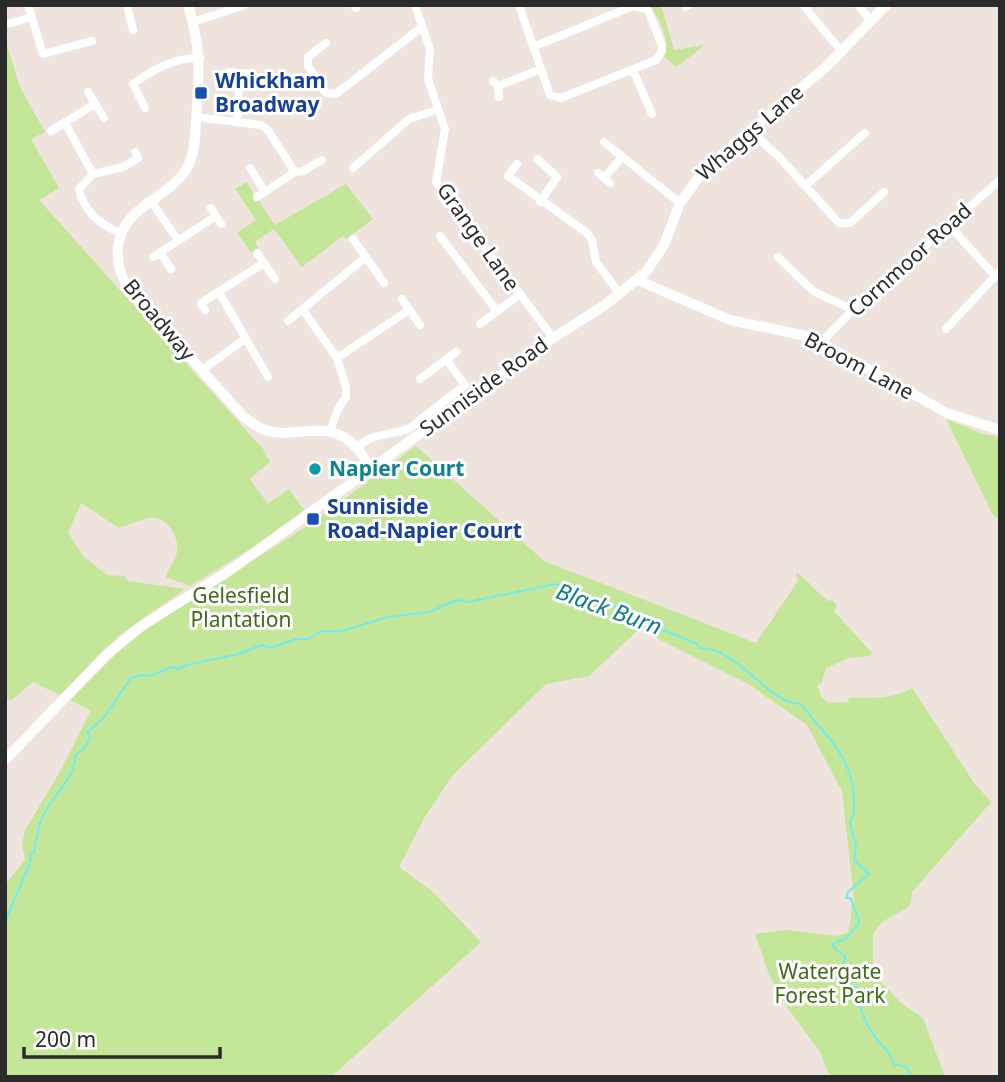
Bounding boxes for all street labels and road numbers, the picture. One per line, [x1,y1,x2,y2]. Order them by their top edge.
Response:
street label: Whaggs Lane [690,78,809,187]
street label: Grange Lane [431,177,526,296]
street label: Cornmoor Road [842,196,977,322]
street label: Broadway [117,273,202,366]
street label: Broom Lane [800,325,919,406]
street label: Sunniside Road [414,330,553,442]

